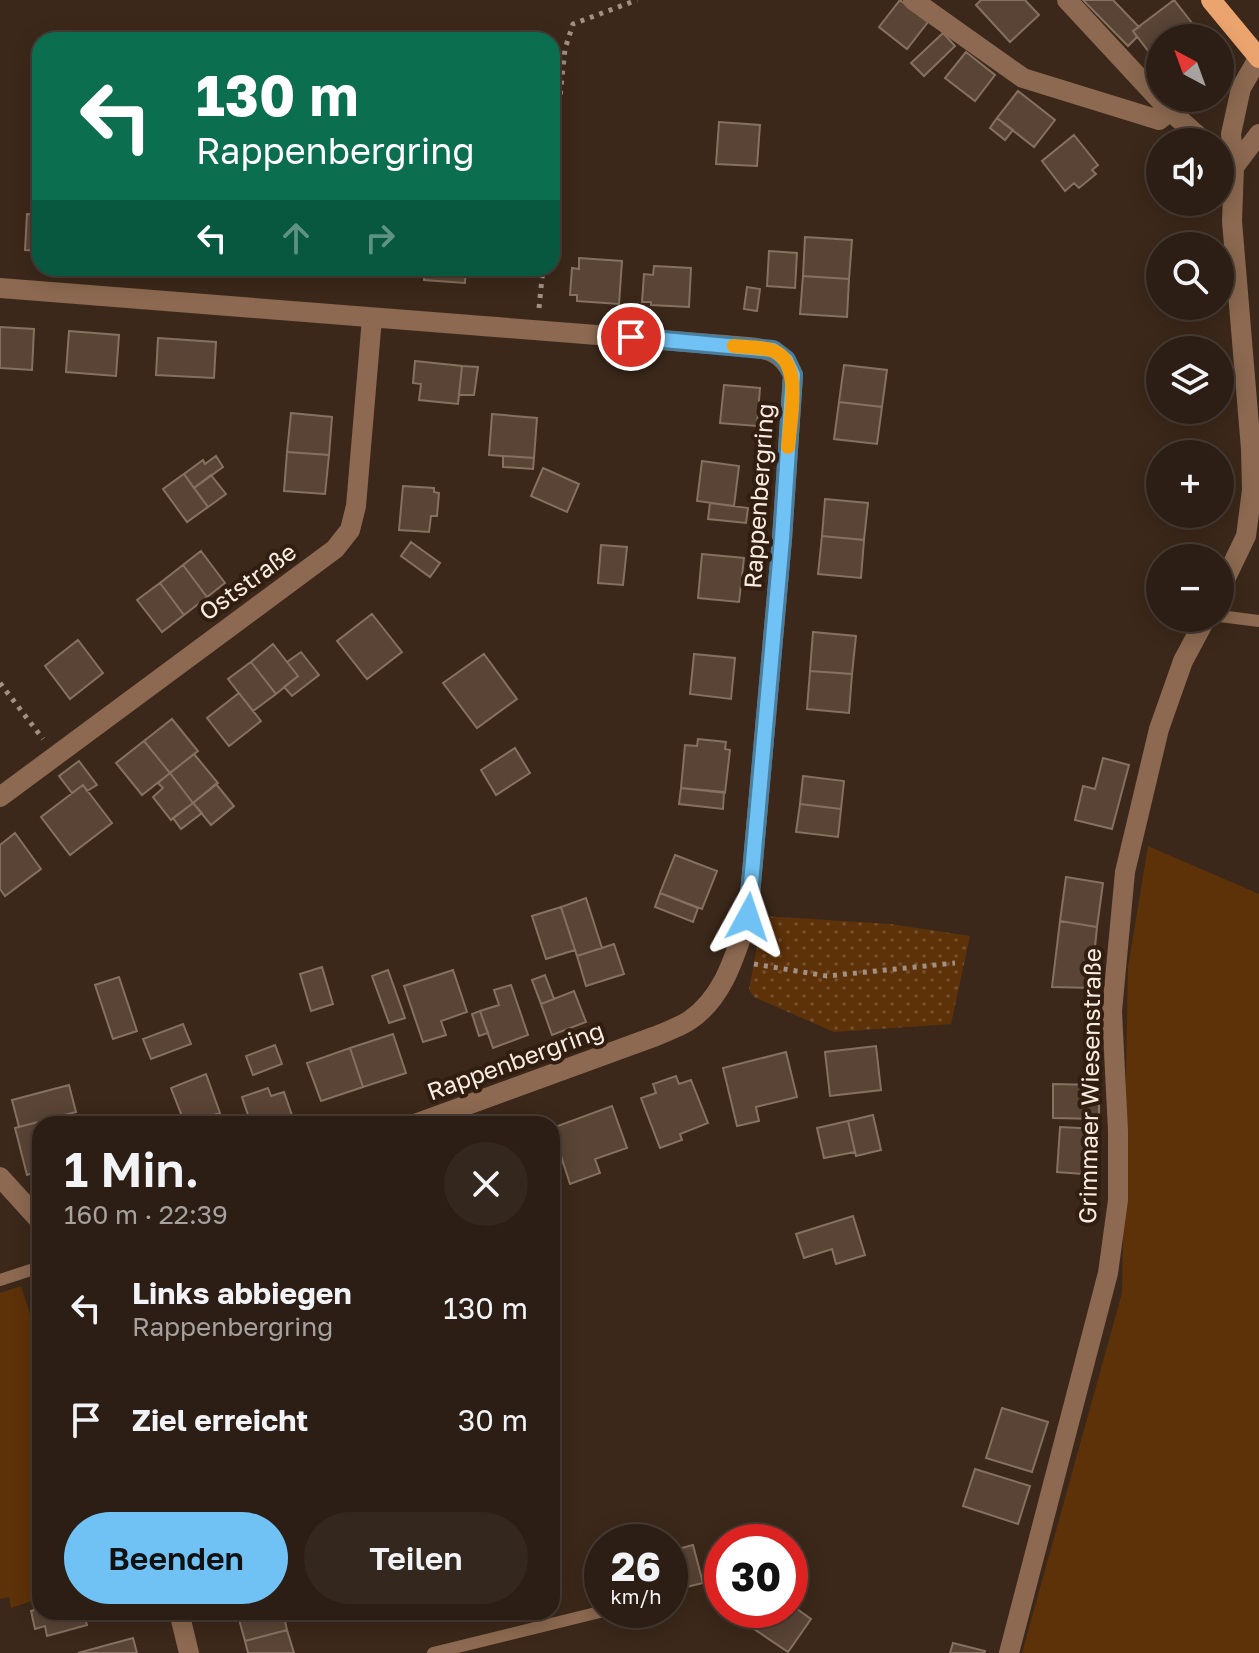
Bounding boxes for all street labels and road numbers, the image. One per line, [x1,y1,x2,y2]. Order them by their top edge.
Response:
street label: Rappenbergring [737,402,779,590]
street label: Oststraße [193,536,301,626]
street label: Grimmaer Wiesenstraße [1072,948,1106,1224]
street label: Rappenbergring [423,1015,607,1105]

